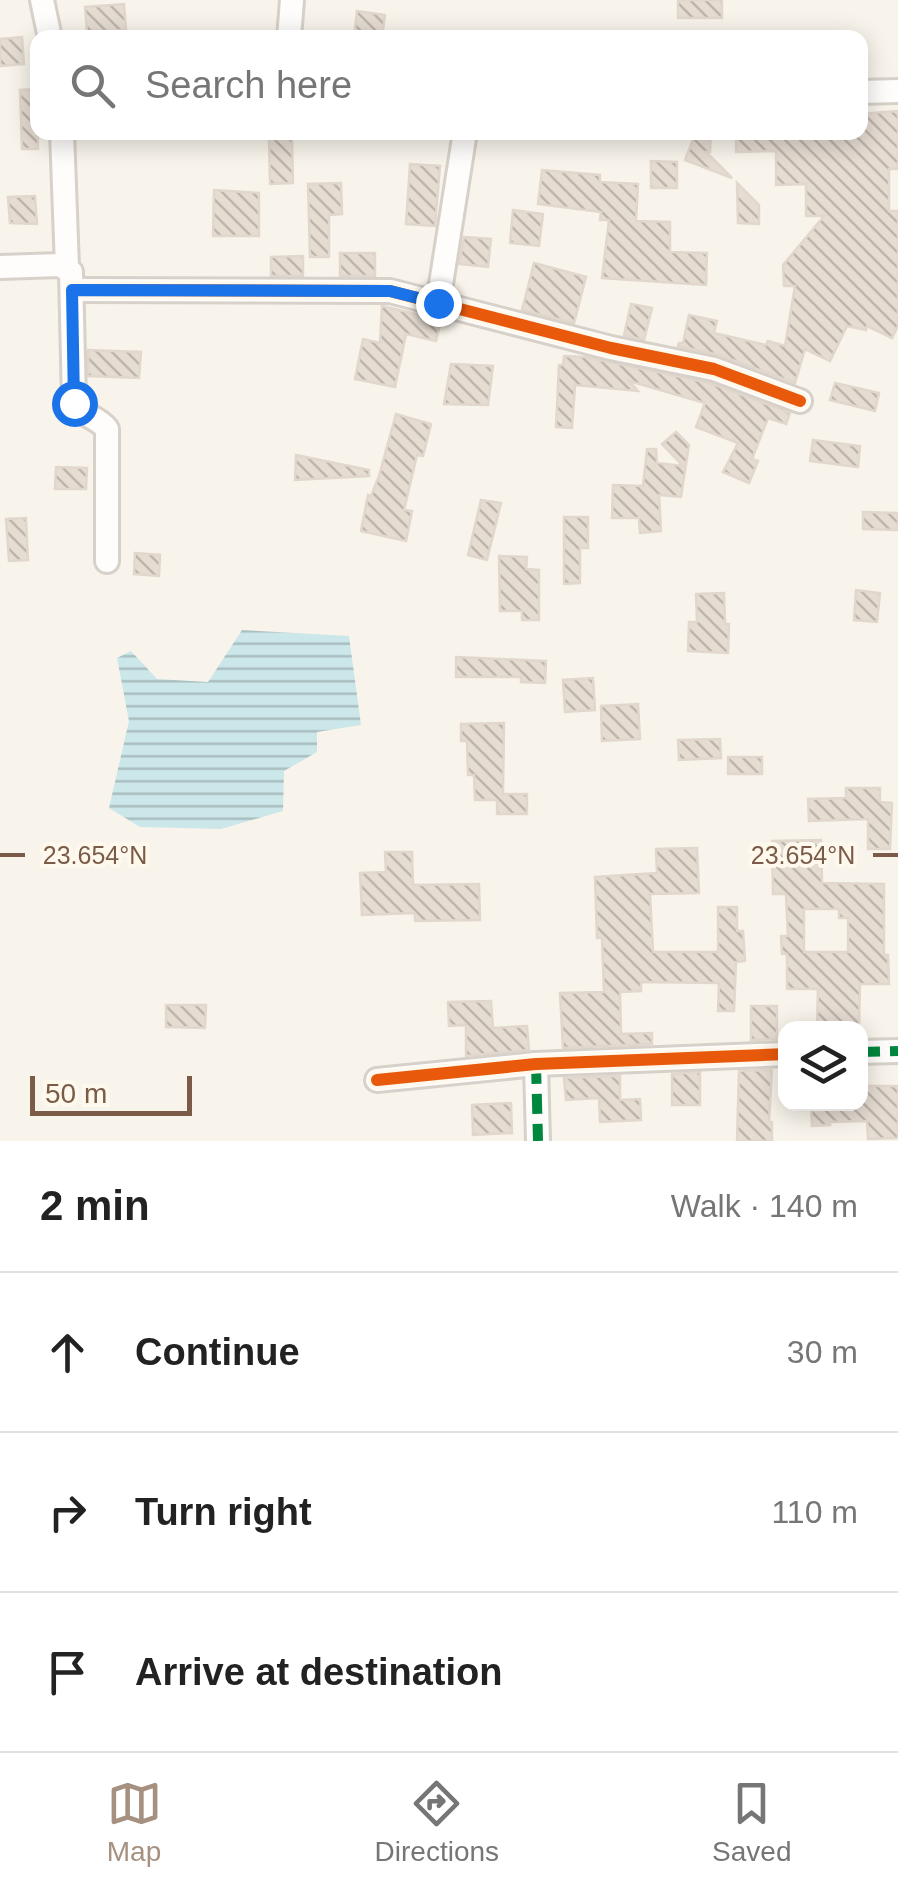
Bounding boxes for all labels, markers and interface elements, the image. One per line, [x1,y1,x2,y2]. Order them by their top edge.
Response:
search box [30,30,868,140]
icon: search [65,58,120,113]
text: Search here [145,64,352,106]
route end [416,281,462,327]
route start [52,381,98,427]
text: 23.654°N [43,841,147,869]
text: 23.654°N [751,841,855,869]
map controls [778,1021,868,1111]
button: layers [778,1021,868,1111]
scale bar [30,1071,192,1116]
text: 50 m [45,1078,107,1109]
text: 2 min [40,1182,150,1229]
text: Walk · 140 m [671,1188,858,1224]
icon: ahead [40,1325,95,1380]
text: Continue [135,1331,300,1373]
text: 30 m [787,1334,858,1370]
icon: right [40,1485,95,1540]
text: Turn right [135,1491,312,1533]
text: 110 m [771,1494,858,1530]
icon: arrive [40,1645,95,1700]
text: Arrive at destination [135,1651,502,1693]
tab: Map [107,1776,162,1868]
tab: Directions [375,1776,499,1868]
tab: Saved [712,1776,791,1868]

